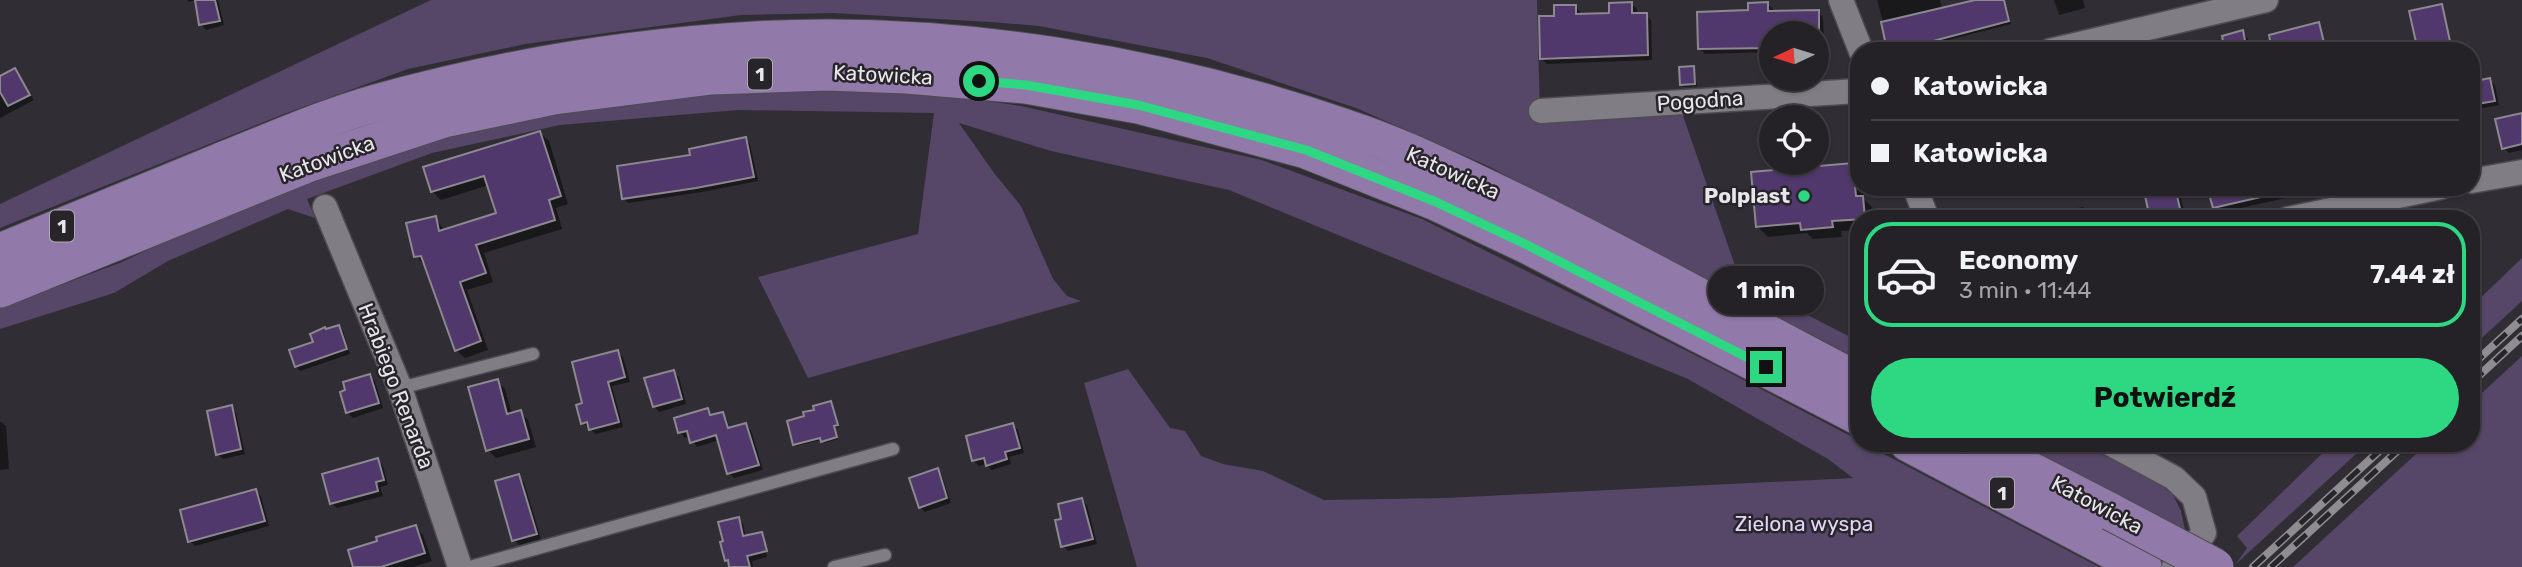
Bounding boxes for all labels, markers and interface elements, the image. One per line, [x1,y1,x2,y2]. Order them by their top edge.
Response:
north arrow [1759,21,1829,91]
map controls [1759,21,1829,175]
road number: 1 [748,58,772,90]
street label: Katowicka [833,59,933,90]
route start [963,65,995,97]
text: Katowicka [1913,71,2048,102]
street label: Pogodna [1656,85,1744,116]
button: locate [1759,105,1829,175]
street label: Katowicka [276,130,378,187]
text: Katowicka [1913,138,2048,169]
street label: Katowicka [1403,141,1504,204]
place label: Polplast [1704,183,1790,208]
marker: Polplast [1796,188,1812,204]
road number: 1 [50,210,74,242]
icon: car [1875,243,1938,306]
text: Economy [1959,245,2078,276]
text: 7.44 zł [2370,259,2455,290]
callout: 1 min [1708,266,1824,314]
text: 1 min [1737,276,1795,304]
text: 3 min · 11:44 [1959,276,2091,304]
street label: Hrabiego Renarda [353,300,439,472]
route end [1750,351,1782,383]
button: Potwierdź [1871,358,2459,438]
street label: Katowicka [2047,470,2147,539]
road number: 1 [1990,478,2014,508]
park label: Zielona wyspa [1735,511,1873,536]

